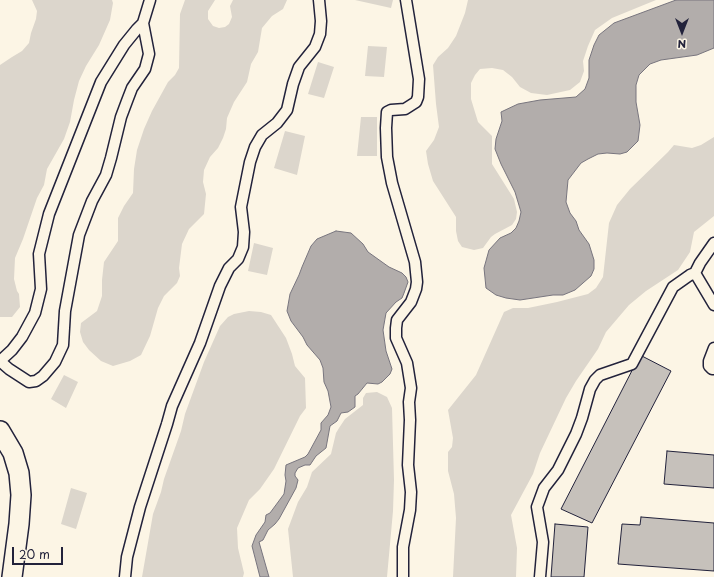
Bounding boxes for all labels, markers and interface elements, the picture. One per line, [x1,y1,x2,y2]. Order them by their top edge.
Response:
north arrow [662,12,702,52]
text: N [678,36,686,53]
scale bar [14,539,65,565]
text: 20 m [19,545,50,563]

